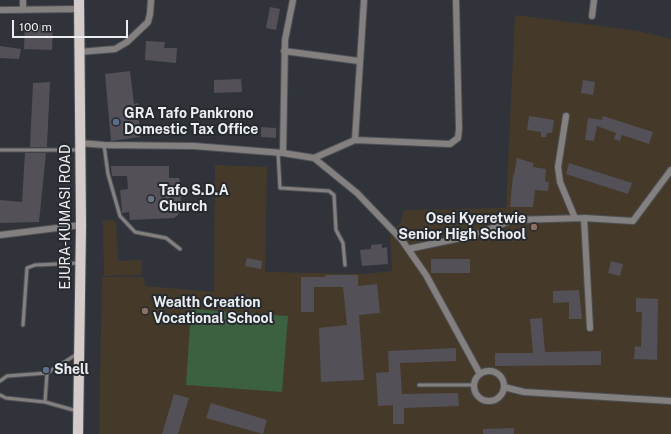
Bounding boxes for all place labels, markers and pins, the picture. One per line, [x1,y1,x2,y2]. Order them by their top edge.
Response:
place label: GRA Tafo Pankrono Domestic Tax Office [124,106,258,138]
marker: GRA Tafo Pankrono Domestic Tax Office [111,117,121,127]
place label: Tafo S.D.A Church [159,183,229,216]
marker: Tafo S.D.A Church [146,194,156,204]
place label: Osei Kyeretwie Senior High School [398,211,526,244]
marker: Osei Kyeretwie Senior High School [529,222,539,232]
place label: Wealth Creation Vocational School [153,295,273,328]
marker: Wealth Creation Vocational School [140,306,150,316]
place label: Shell [54,362,89,378]
marker: Shell [41,365,51,375]

